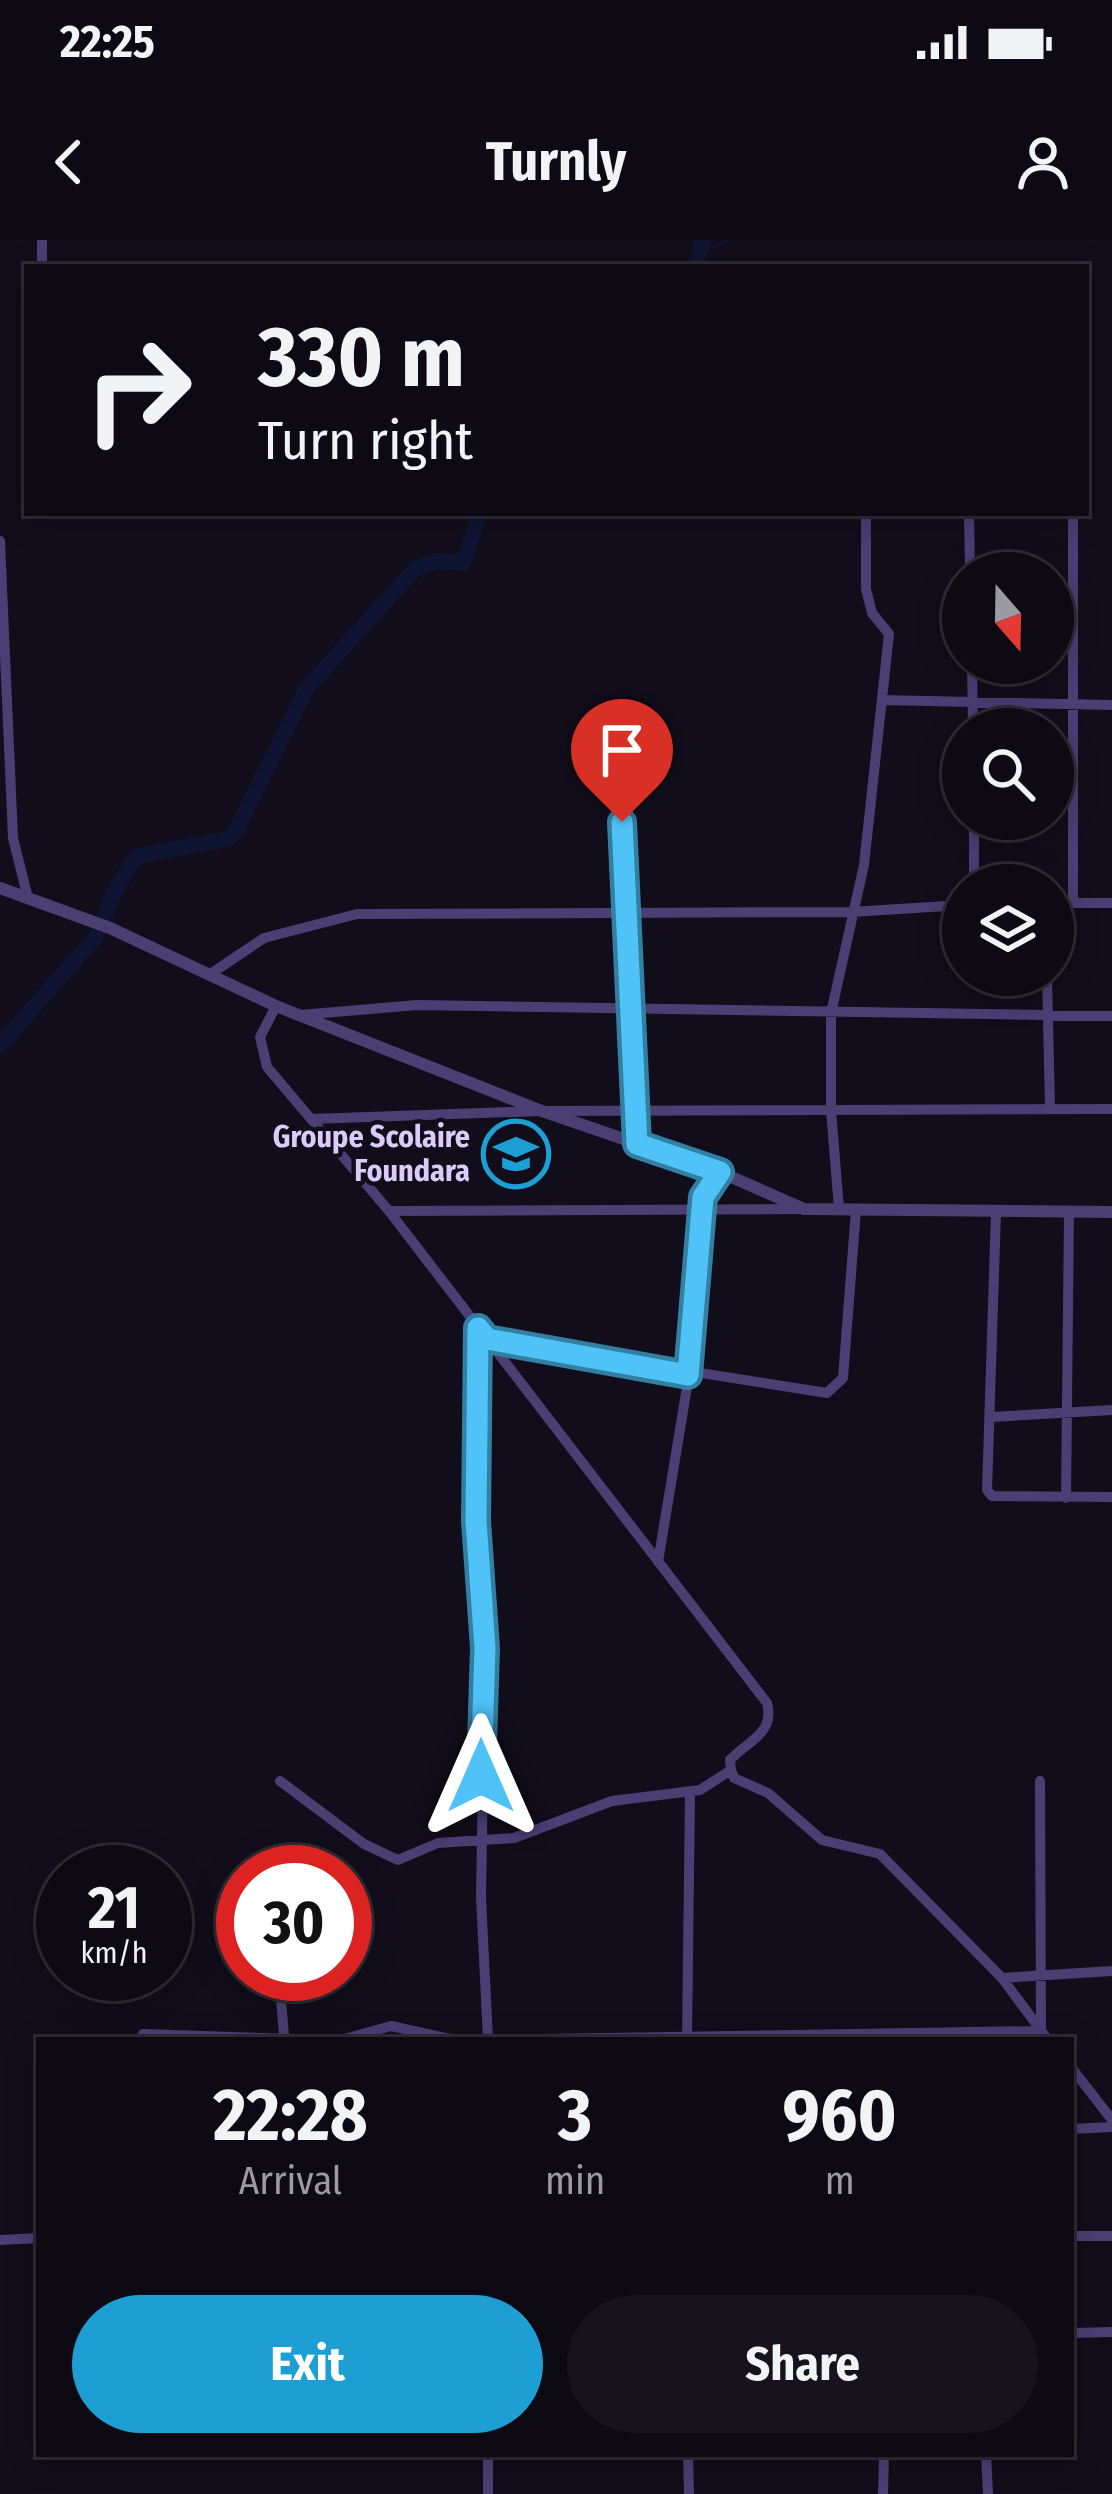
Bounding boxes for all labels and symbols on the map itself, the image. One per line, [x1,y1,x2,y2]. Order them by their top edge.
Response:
north arrow [942,552,1074,684]
pin [571,699,673,822]
place label: Groupe Scolaire Foundara [273,1119,470,1189]
school or university icon: Groupe Scolaire Foundara [481,1119,551,1189]
position arrow [418,1713,544,1839]
speed limit sign: 30 [216,1845,372,2001]

